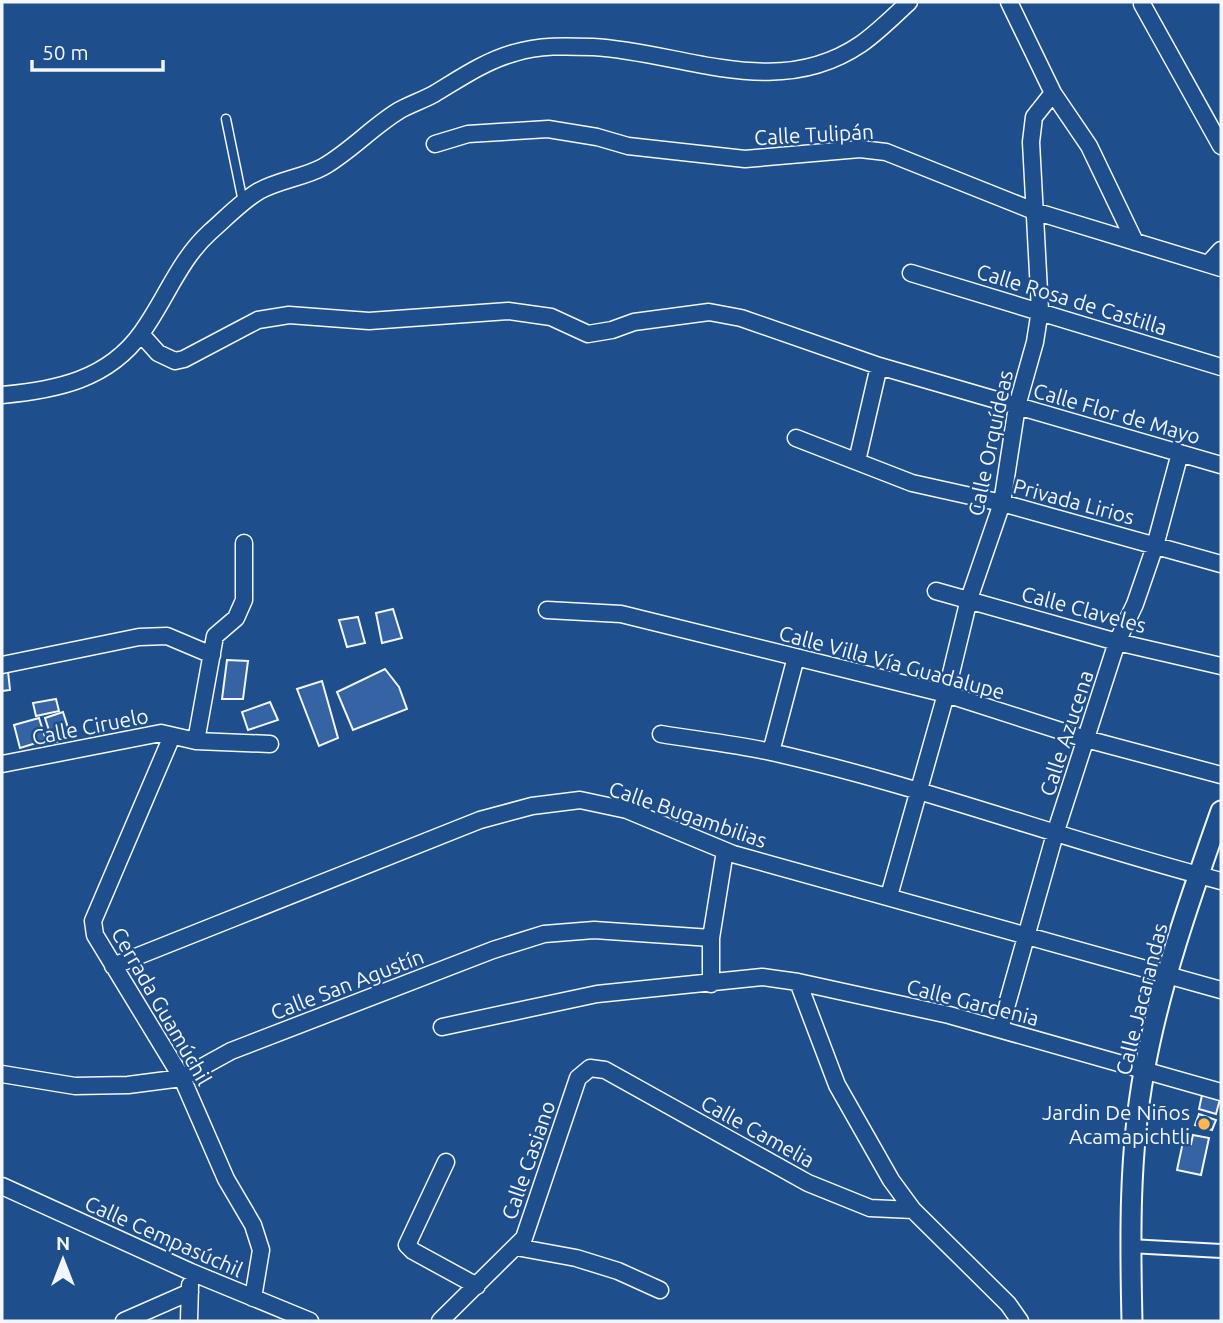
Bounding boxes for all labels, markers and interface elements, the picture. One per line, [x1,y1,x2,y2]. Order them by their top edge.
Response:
scale bar [32,28,163,72]
text: 50 m [42,40,89,64]
street label: Calle Tulipán [754,119,874,149]
street label: Calle Rosa de Castilla [974,259,1170,339]
street label: Calle Orquídeas [963,368,1017,518]
street label: Calle Flor de Mayo [1031,378,1203,448]
street label: Privada Lirios [1011,473,1137,529]
street label: Calle Claveles [1019,581,1149,637]
street label: Calle Villa Vía Guadalupe [776,620,1008,704]
street label: Calle Azucena [1034,667,1098,799]
street label: Calle Ciruelo [30,703,150,749]
street label: Calle Bugambilias [606,776,770,852]
street label: Calle Jacarandas [1111,921,1171,1077]
street label: Cerrada Guamúchil [107,923,217,1089]
street label: Calle San Agustín [267,944,427,1024]
street label: Calle Gardenia [904,974,1042,1030]
street label: Calle Camelia [697,1090,819,1172]
street label: Calle Casiano [496,1097,560,1223]
place label: Jardin De Niños Acamapichtli [1042,1100,1190,1148]
marker: Jardin De Niños Acamapichtli [1196,1116,1212,1132]
street label: Calle Cempasúchil [81,1190,247,1282]
north arrow [28,1225,98,1295]
text: N [56,1232,70,1254]

